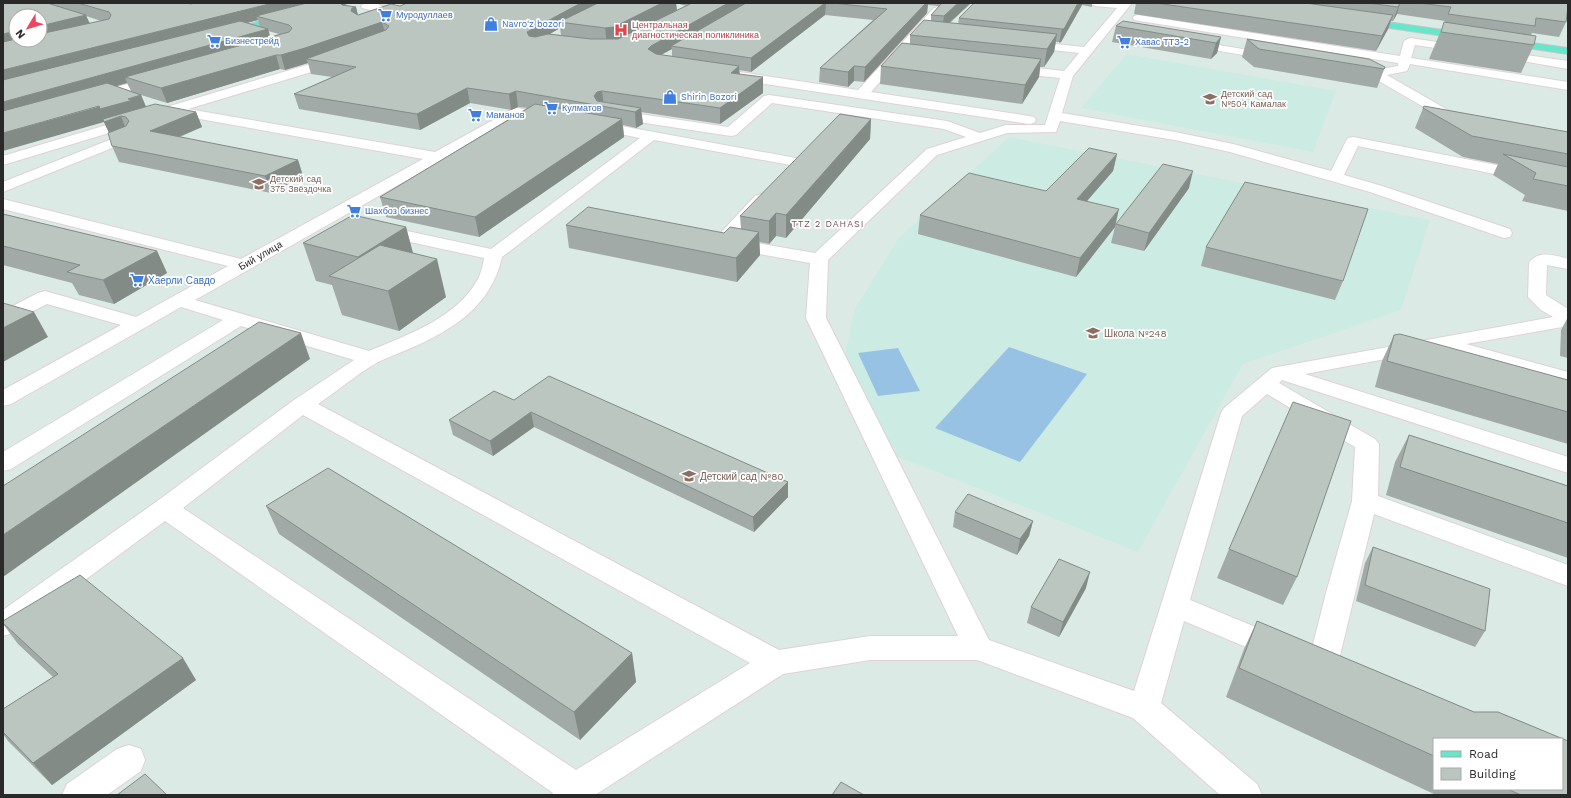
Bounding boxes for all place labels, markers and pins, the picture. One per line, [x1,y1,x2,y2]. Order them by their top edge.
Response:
supermarket icon: Муродуллаев [377,7,393,23]
place label: Муродуллаев [396,10,453,20]
shop icon: Navro'z bozori [483,16,499,32]
place label: Navro'z bozori [502,19,564,29]
place label: Центральная диагностическая поликлиника [632,20,759,40]
hospital icon: Центральная диагностическая поликлиника [613,22,629,38]
supermarket icon: Бизнестрейд [206,33,222,49]
supermarket icon: Хавас ТТЗ-2 [1116,34,1132,50]
place label: Бизнестрейд [225,36,280,46]
place label: Хавас ТТЗ-2 [1135,37,1189,47]
shop icon: Shirin Bozori [662,89,678,105]
place label: Детский сад №504 Камалак [1221,89,1286,109]
school or university icon: Детский сад №504 Камалак [1202,91,1218,107]
place label: Shirin Bozori [681,92,737,102]
supermarket icon: Кулматов [543,100,559,116]
place label: Кулматов [562,103,602,113]
supermarket icon: Маманов [467,107,483,123]
place label: Маманов [486,110,525,120]
place label: Детский сад 375 Звёздочка [270,174,331,194]
school or university icon: Детский сад 375 Звёздочка [251,176,267,192]
supermarket icon: Шахбоз бизнес [346,203,362,219]
place label: Шахбоз бизнес [365,206,429,216]
supermarket icon: Хаерли Савдо [129,272,145,288]
place label: Хаерли Савдо [148,275,216,286]
school or university icon: Школа №248 [1085,325,1101,341]
place label: Школа №248 [1104,328,1167,339]
school or university icon: Детский сад №80 [681,468,697,484]
place label: Детский сад №80 [700,471,784,482]

